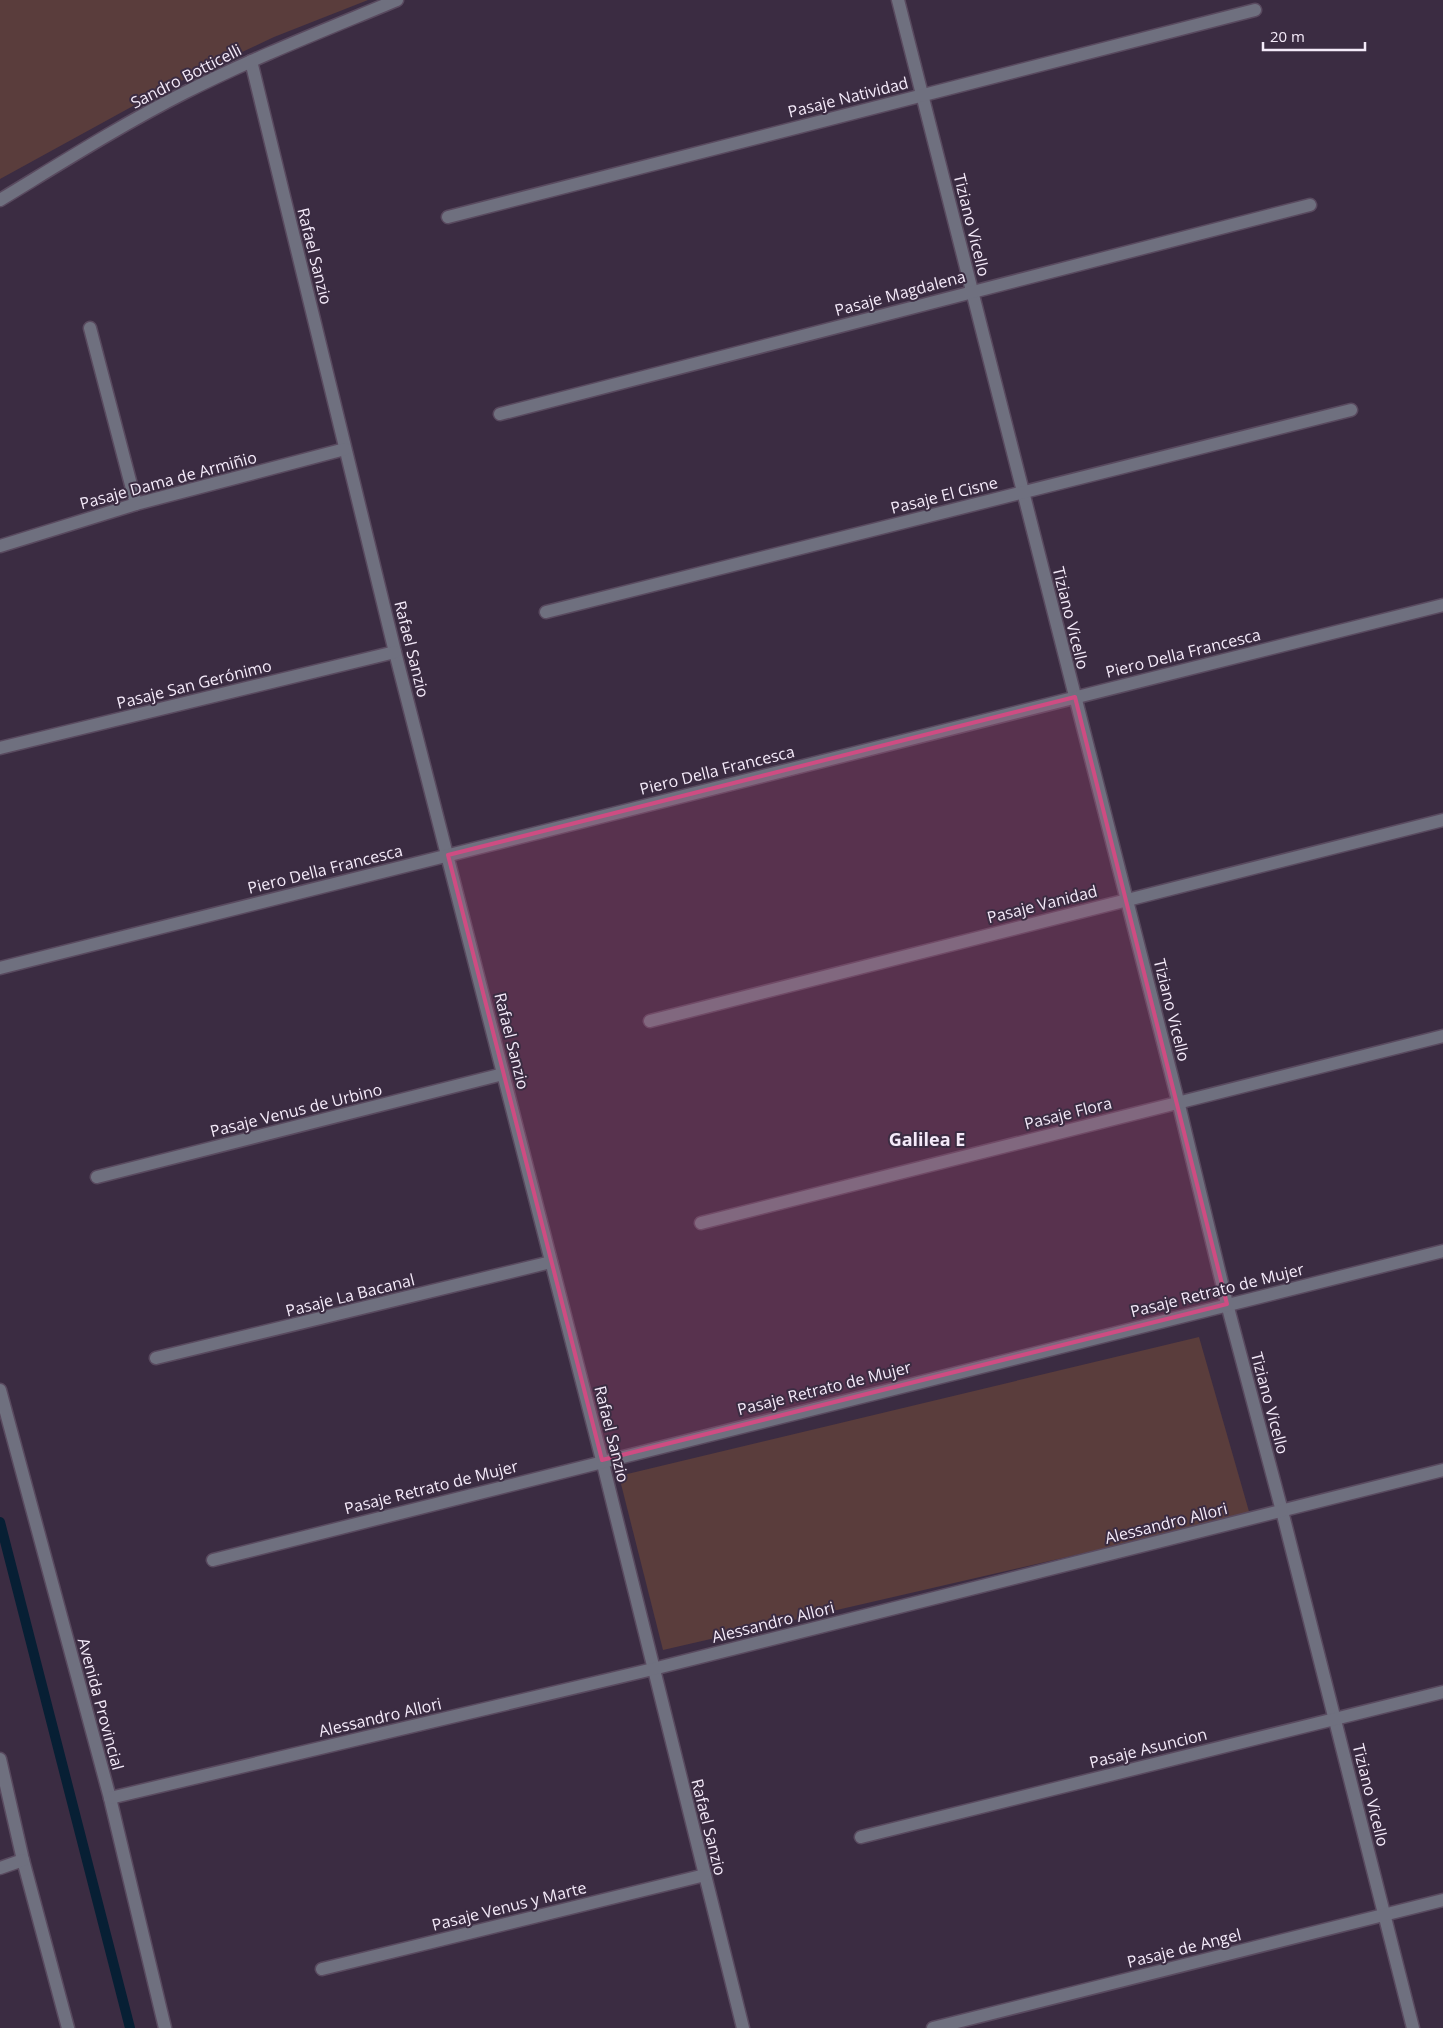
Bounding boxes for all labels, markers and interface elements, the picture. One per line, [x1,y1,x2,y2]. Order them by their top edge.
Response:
scale bar [1263,20,1366,52]
text: 20 m [1270,26,1305,46]
street label: Sandro Botticelli [127,39,245,113]
street label: Pasaje Natividad [785,71,911,123]
street label: Tiziano Vicello [949,171,995,279]
street label: Rafael Sanzio [292,205,338,307]
street label: Pasaje Magdalena [832,265,968,321]
street label: Pasaje Dama de Armiñio [77,446,259,514]
street label: Pasaje El Cisne [888,471,1000,519]
street label: Tiziano Vicello [1048,564,1094,672]
street label: Rafael Sanzio [389,598,435,700]
street label: Piero Della Francesca [1103,623,1263,683]
street label: Pasaje San Gerónimo [114,654,274,714]
street label: Piero Della Francesca [637,740,797,800]
street label: Piero Della Francesca [245,839,405,899]
street label: Pasaje Vanidad [985,880,1099,928]
street label: Tiziano Vicello [1149,956,1195,1064]
street label: Rafael Sanzio [489,990,535,1092]
street label: Pasaje Venus de Urbino [208,1078,384,1142]
street label: Pasaje Flora [1022,1091,1114,1135]
district label: Galilea E [889,1127,965,1151]
street label: Pasaje Retrato de Mujer [1128,1258,1307,1322]
street label: Pasaje La Bacanal [283,1268,417,1322]
street label: Tiziano Vicello [1246,1350,1294,1456]
street label: Pasaje Retrato de Mujer [735,1356,914,1420]
street label: Rafael Sanzio [589,1383,635,1485]
street label: Pasaje Retrato de Mujer [342,1455,521,1519]
street label: Alessandro Allori [1102,1497,1230,1549]
street label: Alessandro Allori [709,1596,837,1648]
street label: Avenida Provincial [73,1635,129,1773]
street label: Alessandro Allori [316,1692,444,1742]
street label: Pasaje Asuncion [1087,1723,1209,1773]
street label: Tiziano Vicello [1348,1741,1394,1849]
street label: Rafael Sanzio [686,1776,732,1878]
street label: Pasaje Venus y Marte [429,1876,589,1936]
street label: Pasaje de Angel [1125,1923,1243,1973]

